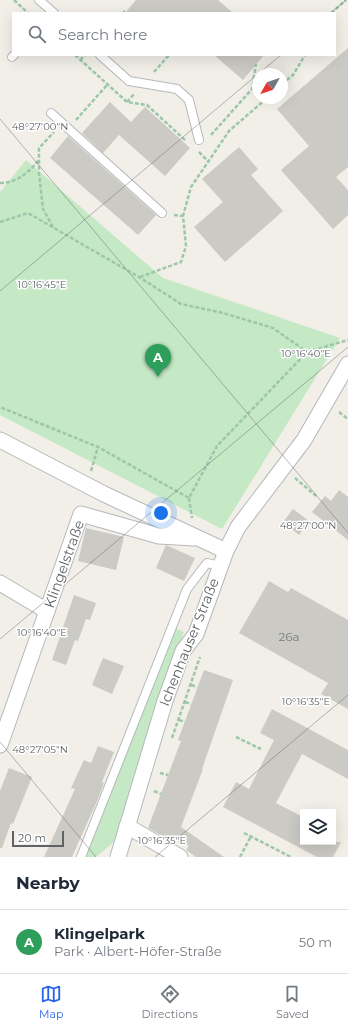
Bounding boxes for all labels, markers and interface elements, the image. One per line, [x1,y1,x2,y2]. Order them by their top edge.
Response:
search box [12,12,336,56]
icon: search [26,23,48,45]
text: Search here [58,25,147,44]
north arrow [252,68,288,104]
text: 48°27'00"N [12,120,68,133]
text: 10°16'45"E [18,278,67,291]
pin: A [145,344,171,377]
text: 10°16'40"E [281,347,331,360]
your location [151,503,171,523]
street label: Klingelstraße [40,518,88,610]
text: 48°27'00"N [280,519,336,532]
street label: Ichenhauser Straße [155,575,223,709]
text: 10°16'40"E [17,626,67,639]
house number: 26a [278,629,300,644]
text: 10°16'35"E [282,695,330,708]
text: 48°27'05"N [12,743,68,756]
map controls [300,809,336,845]
button: layers [300,809,336,845]
scale bar [12,829,64,848]
text: 20 m [18,831,46,845]
text: 10°16'35"E [138,834,186,847]
text: Nearby [16,873,80,893]
text: Klingelpark [54,924,145,943]
text: A [24,934,34,950]
text: 50 m [299,934,332,950]
text: Park · Albert-Höfer-Straße [54,943,222,959]
tab: Map [39,983,63,1021]
tab: Directions [142,983,198,1021]
tab: Saved [276,983,309,1021]

